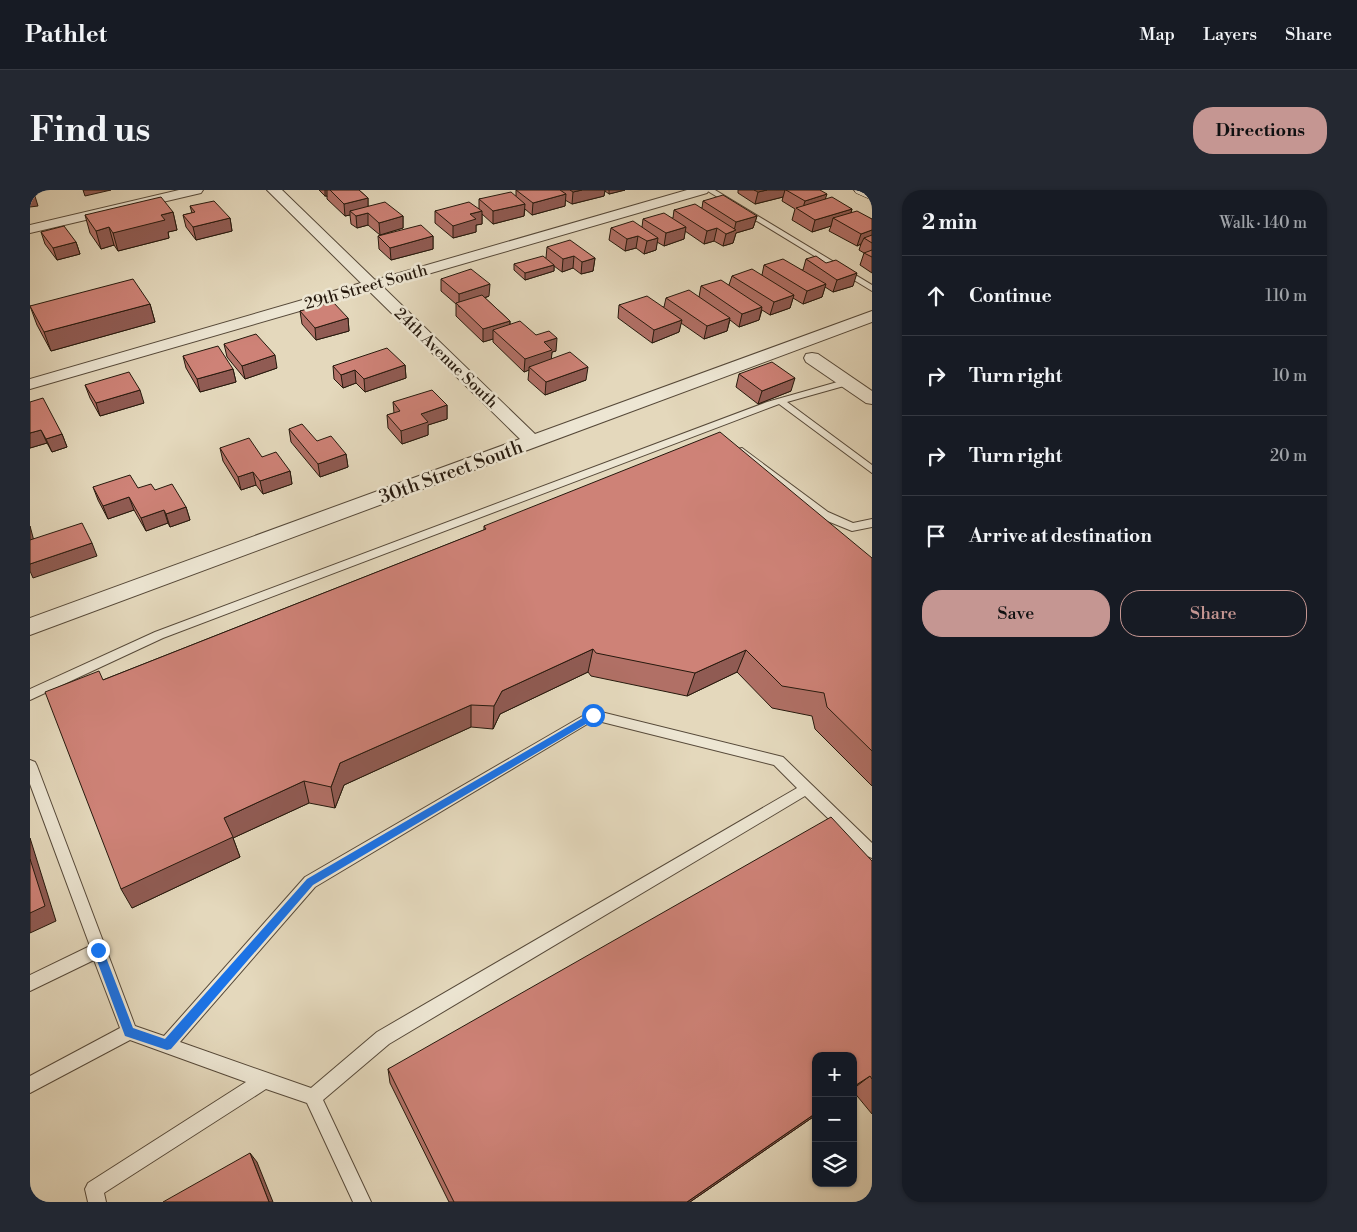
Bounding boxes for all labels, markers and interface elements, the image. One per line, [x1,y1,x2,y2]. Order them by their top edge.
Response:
text: Pathlet [25,20,107,50]
text: Map [1140,23,1175,46]
text: Layers [1203,23,1257,46]
text: Share [1285,23,1332,46]
button: Directions [1193,107,1327,154]
text: Find us [30,109,150,152]
text: 2 min [922,210,977,236]
text: Walk · 140 m [1219,213,1307,233]
street label: 29th Street South [302,260,430,314]
icon: ahead [922,282,950,310]
text: Continue [969,284,1052,308]
text: 110 m [1265,286,1307,306]
street label: 24th Avenue South [390,304,502,413]
icon: right [922,362,950,390]
text: Turn right [969,364,1062,388]
text: 10 m [1273,366,1307,386]
street label: 30th Street South [376,435,526,509]
icon: right [922,442,950,470]
text: Turn right [969,444,1062,468]
text: 20 m [1270,446,1307,466]
icon: arrive [922,522,950,550]
text: Arrive at destination [969,524,1152,548]
button: Save [922,590,1110,637]
button: Share [1120,590,1307,637]
route start [582,704,605,727]
route end [87,939,110,962]
map controls [812,1052,857,1187]
button: + [812,1052,857,1097]
button: − [812,1097,857,1142]
button: layers [812,1142,857,1187]

